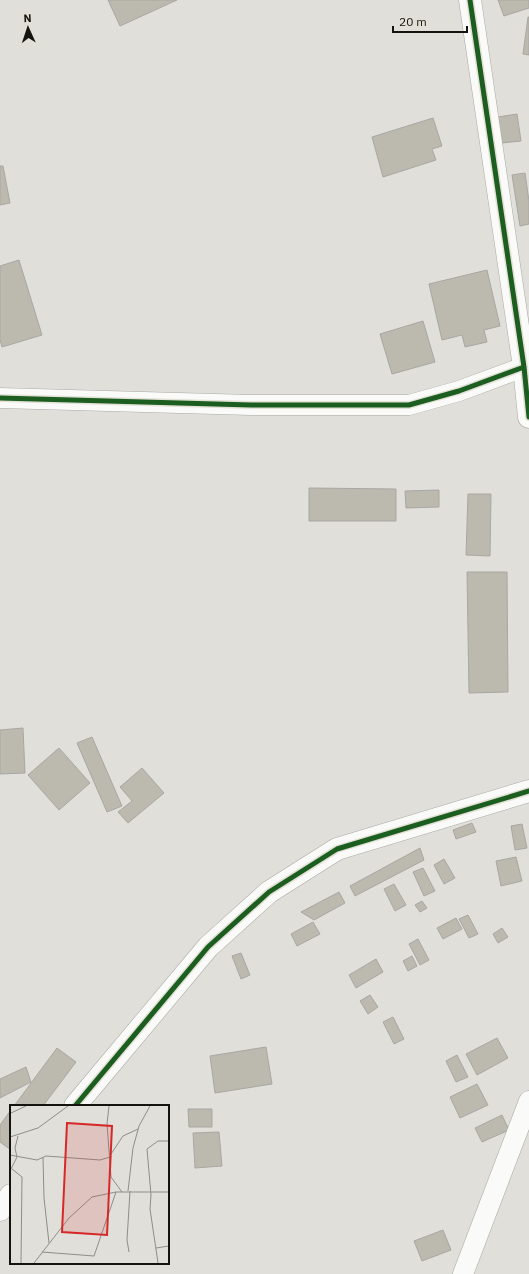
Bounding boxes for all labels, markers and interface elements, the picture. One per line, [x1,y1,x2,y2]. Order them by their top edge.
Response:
north arrow [8,8,48,48]
scale bar [393,8,467,34]
text: N [23,11,32,25]
text: 20 m [399,14,427,29]
inset map [10,1105,169,1264]

